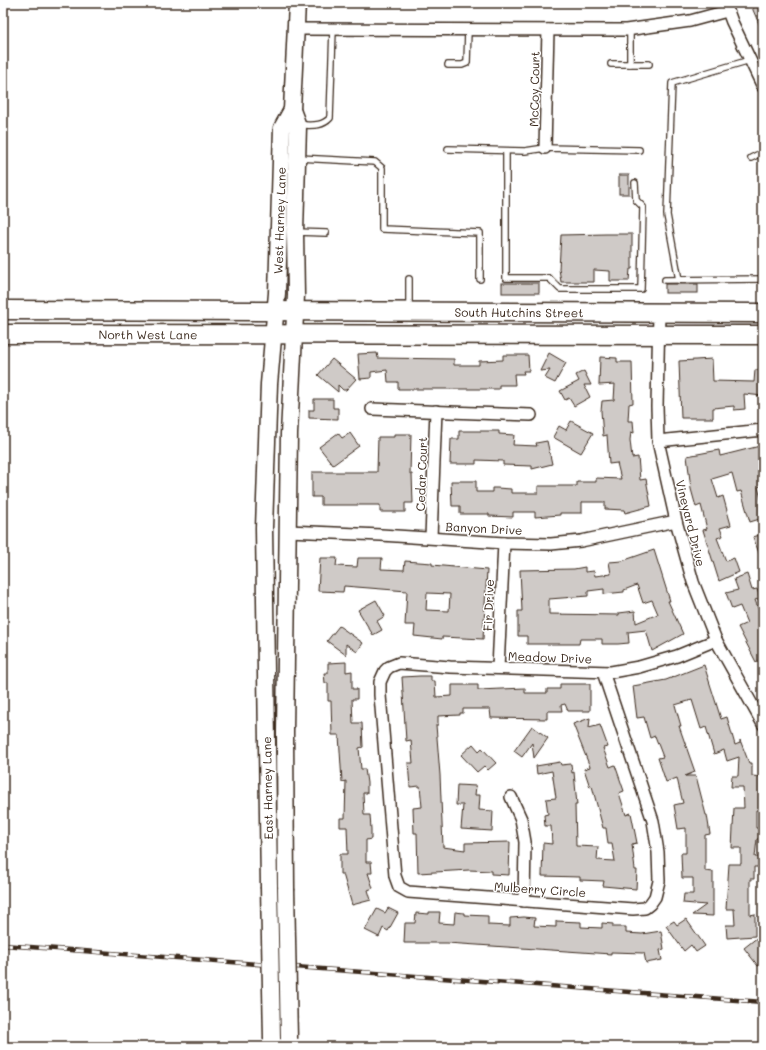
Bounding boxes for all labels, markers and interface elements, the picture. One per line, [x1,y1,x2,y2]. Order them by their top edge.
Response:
street label: McCoy Court [525,51,543,127]
street label: West Harney Lane [270,167,289,274]
street label: South Hutchins Street [455,304,583,320]
street label: North West Lane [99,326,197,342]
street label: Cedar Court [412,436,430,512]
street label: Vineyard Drive [673,478,709,568]
street label: Banyon Drive [445,518,523,538]
street label: Fir Drive [479,579,497,631]
street label: Meadow Drive [508,648,592,666]
street label: East Harney Lane [258,736,276,840]
street label: Mulberry Circle [493,878,587,900]

